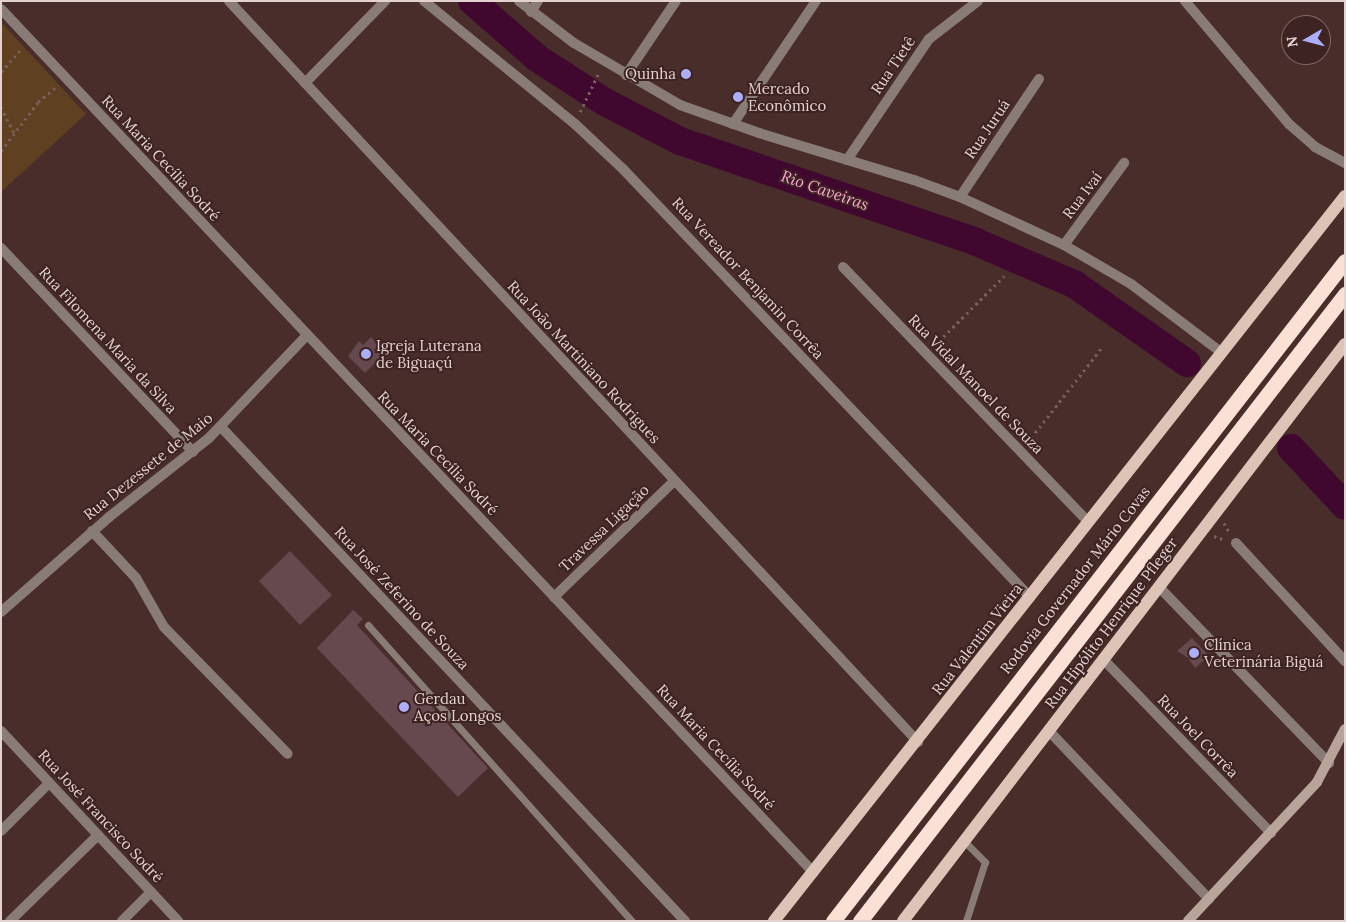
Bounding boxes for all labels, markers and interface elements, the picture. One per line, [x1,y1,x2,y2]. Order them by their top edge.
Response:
north arrow [1281,15,1331,65]
street label: Rua Tietê [867,33,919,97]
text: N [1282,35,1302,49]
place label: Quinha [625,65,676,83]
marker: Quinha [680,68,692,80]
place label: Mercado Econômico [748,79,826,114]
street label: Rua Maria Cecília Sodré [98,91,224,225]
marker: Mercado Econômico [732,91,744,103]
street label: Rua Juruá [961,96,1013,162]
water label: Rio Caveiras [779,166,871,214]
street label: Rua Ivaí [1059,168,1105,222]
street label: Rua Vereador Benjamin Corrêa [668,193,828,363]
street label: Rua Filomena Maria da Silva [35,263,181,417]
street label: Rua João Martiniano Rodrigues [504,277,664,447]
street label: Rua Vidal Manoel de Souza [905,311,1047,457]
place label: Igreja Luterana de Biguaçú [376,336,482,371]
marker: Igreja Luterana de Biguaçú [360,348,372,360]
street label: Rua Maria Cecília Sodré [374,387,502,519]
street label: Rua Dezessete de Maio [80,409,216,523]
street label: Travessa Ligação [555,481,653,575]
street label: Rodovia Governador Mário Covas [996,483,1154,677]
street label: Rua José Zeferino de Souza [331,523,473,673]
street label: Rua Hipólito Henrique Pfleger [1041,534,1181,712]
street label: Rua Valentim Vieira [928,580,1026,698]
place label: Clínica Veterinária Biguá [1204,635,1324,670]
marker: Clínica Veterinária Biguá [1188,647,1200,659]
street label: Rua Maria Cecília Sodré [653,680,779,814]
place label: Gerdau Aços Longos [414,689,501,724]
street label: Rua Joel Corrêa [1154,691,1242,781]
marker: Gerdau Aços Longos [398,701,410,713]
street label: Rua José Francisco Sodré [35,746,167,886]

